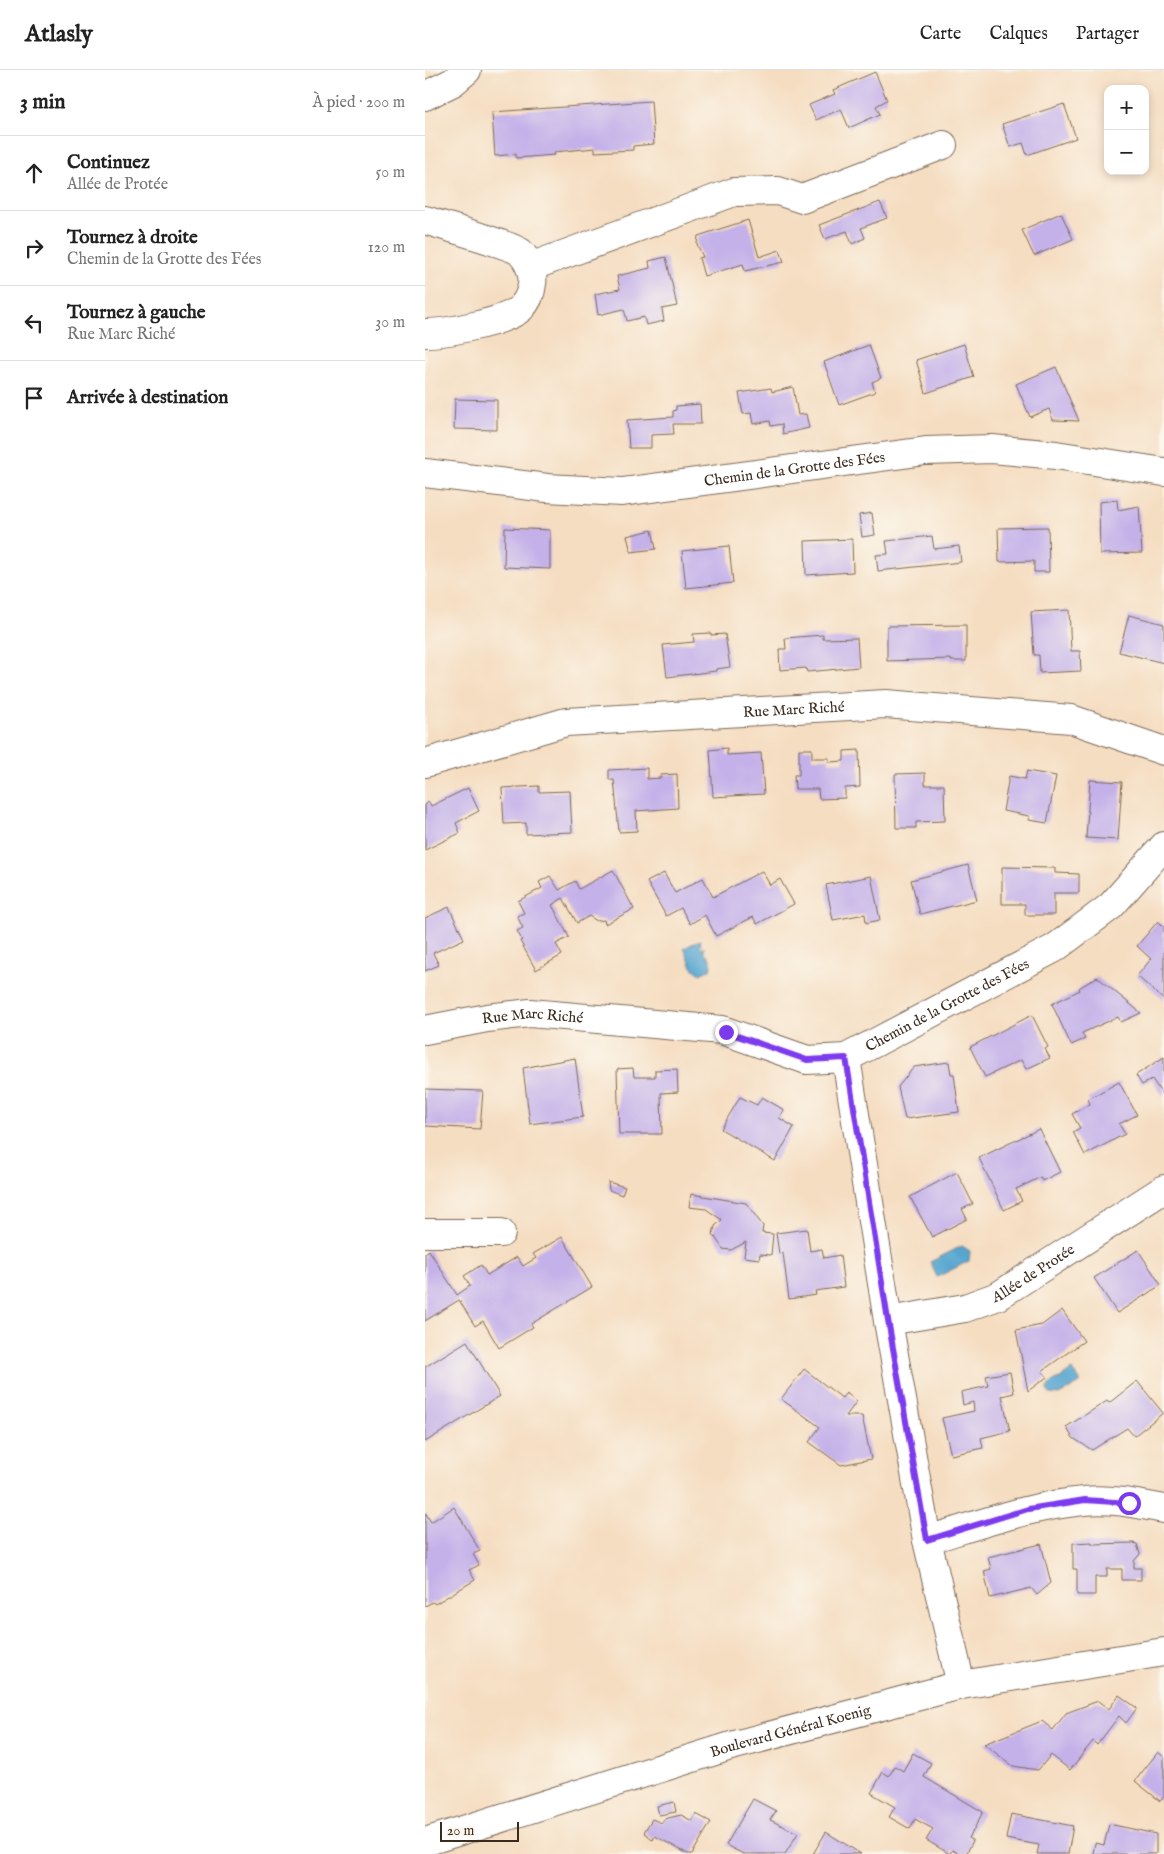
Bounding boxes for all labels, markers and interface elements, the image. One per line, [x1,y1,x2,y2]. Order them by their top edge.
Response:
text: Atlasly [25,19,93,50]
text: Carte [920,23,961,46]
text: Calques [989,23,1048,46]
text: Partager [1076,23,1139,46]
map controls [1104,85,1149,175]
button: + [1104,85,1149,130]
text: 3 min [20,89,65,116]
text: À pied · 200 m [312,93,405,113]
button: − [1104,130,1149,175]
text: Continuez [67,151,150,175]
icon: ahead [20,159,48,187]
text: 50 m [376,163,405,183]
text: Allée de Protée [67,175,168,195]
text: Tournez à droite [67,226,198,250]
icon: right [20,234,48,262]
text: 120 m [368,238,405,258]
text: Chemin de la Grotte des Fées [67,250,261,270]
text: Tournez à gauche [67,301,206,325]
icon: left [20,309,48,337]
text: 30 m [375,313,405,333]
text: Rue Marc Riché [67,325,175,345]
icon: arrive [20,384,48,412]
text: Arrivée à destination [67,386,228,410]
street label: Chemin de la Grotte des Fées [703,448,886,491]
street label: Rue Marc Riché [743,697,845,722]
street label: Chemin de la Grotte des Fées [862,954,1033,1056]
street label: Rue Marc Riché [481,1004,584,1029]
route end [715,1021,738,1044]
street label: Allée de Protée [989,1240,1078,1308]
route start [1118,1492,1141,1515]
street label: Boulevard Général Koenig [708,1700,874,1762]
scale bar [440,1819,519,1842]
text: 20 m [447,1822,474,1840]

